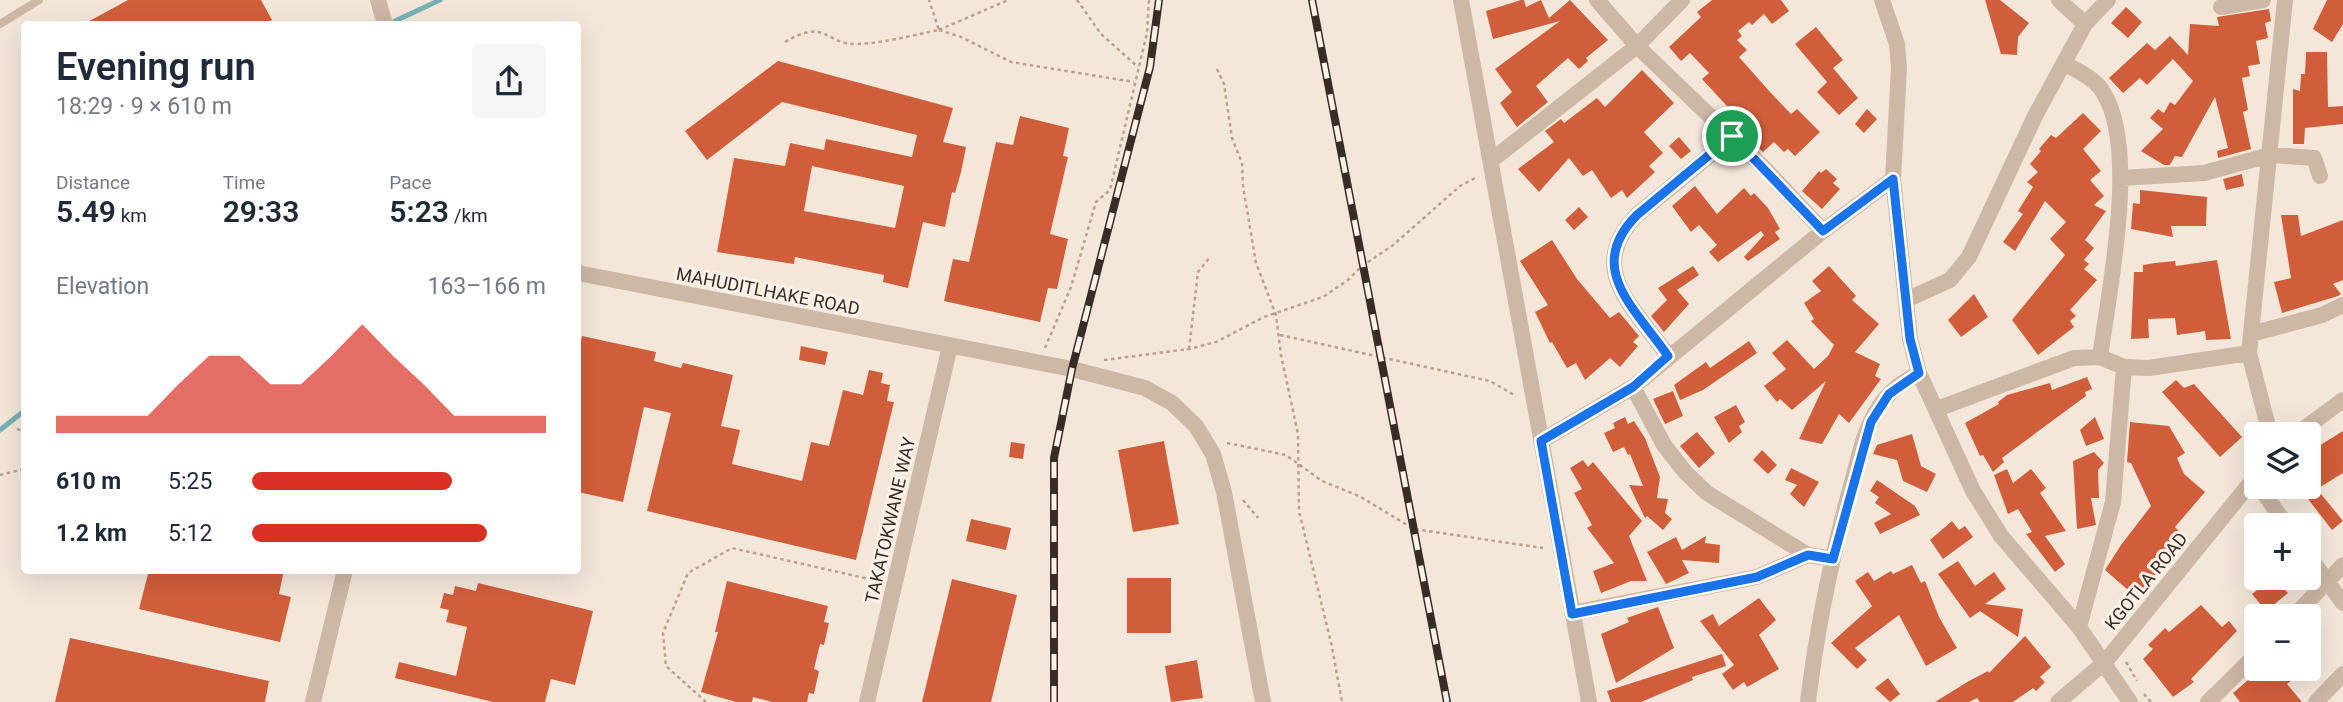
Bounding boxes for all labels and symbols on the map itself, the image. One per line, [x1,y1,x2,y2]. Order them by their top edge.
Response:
pin [1702,106,1762,166]
street label: MAHUDITLHAKE ROAD [674,263,862,319]
street label: TAKATOKWANE WAY [861,435,919,605]
street label: KGOTLA ROAD [2100,528,2192,634]

